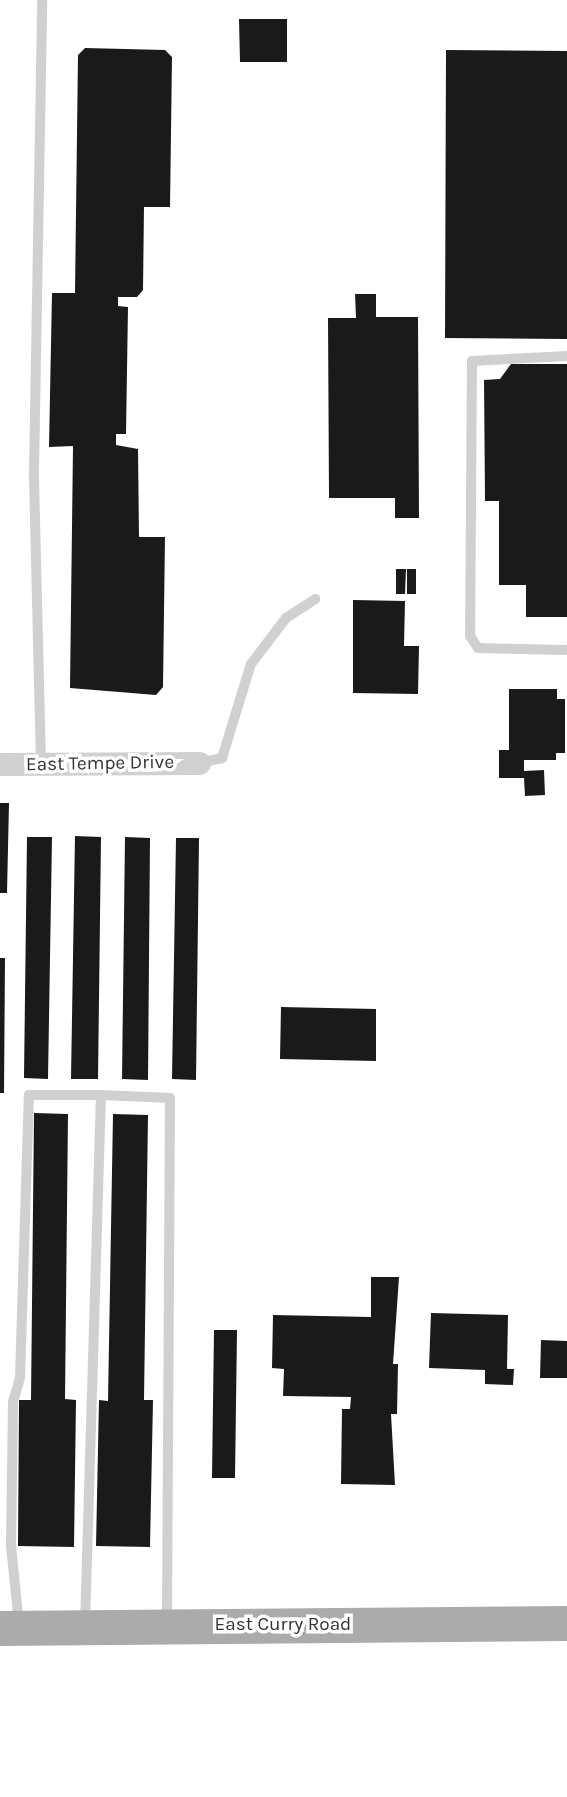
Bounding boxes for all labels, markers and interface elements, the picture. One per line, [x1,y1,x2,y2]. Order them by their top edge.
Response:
street label: East Tempe Drive [26,751,174,777]
street label: East Curry Road [215,1614,351,1636]

